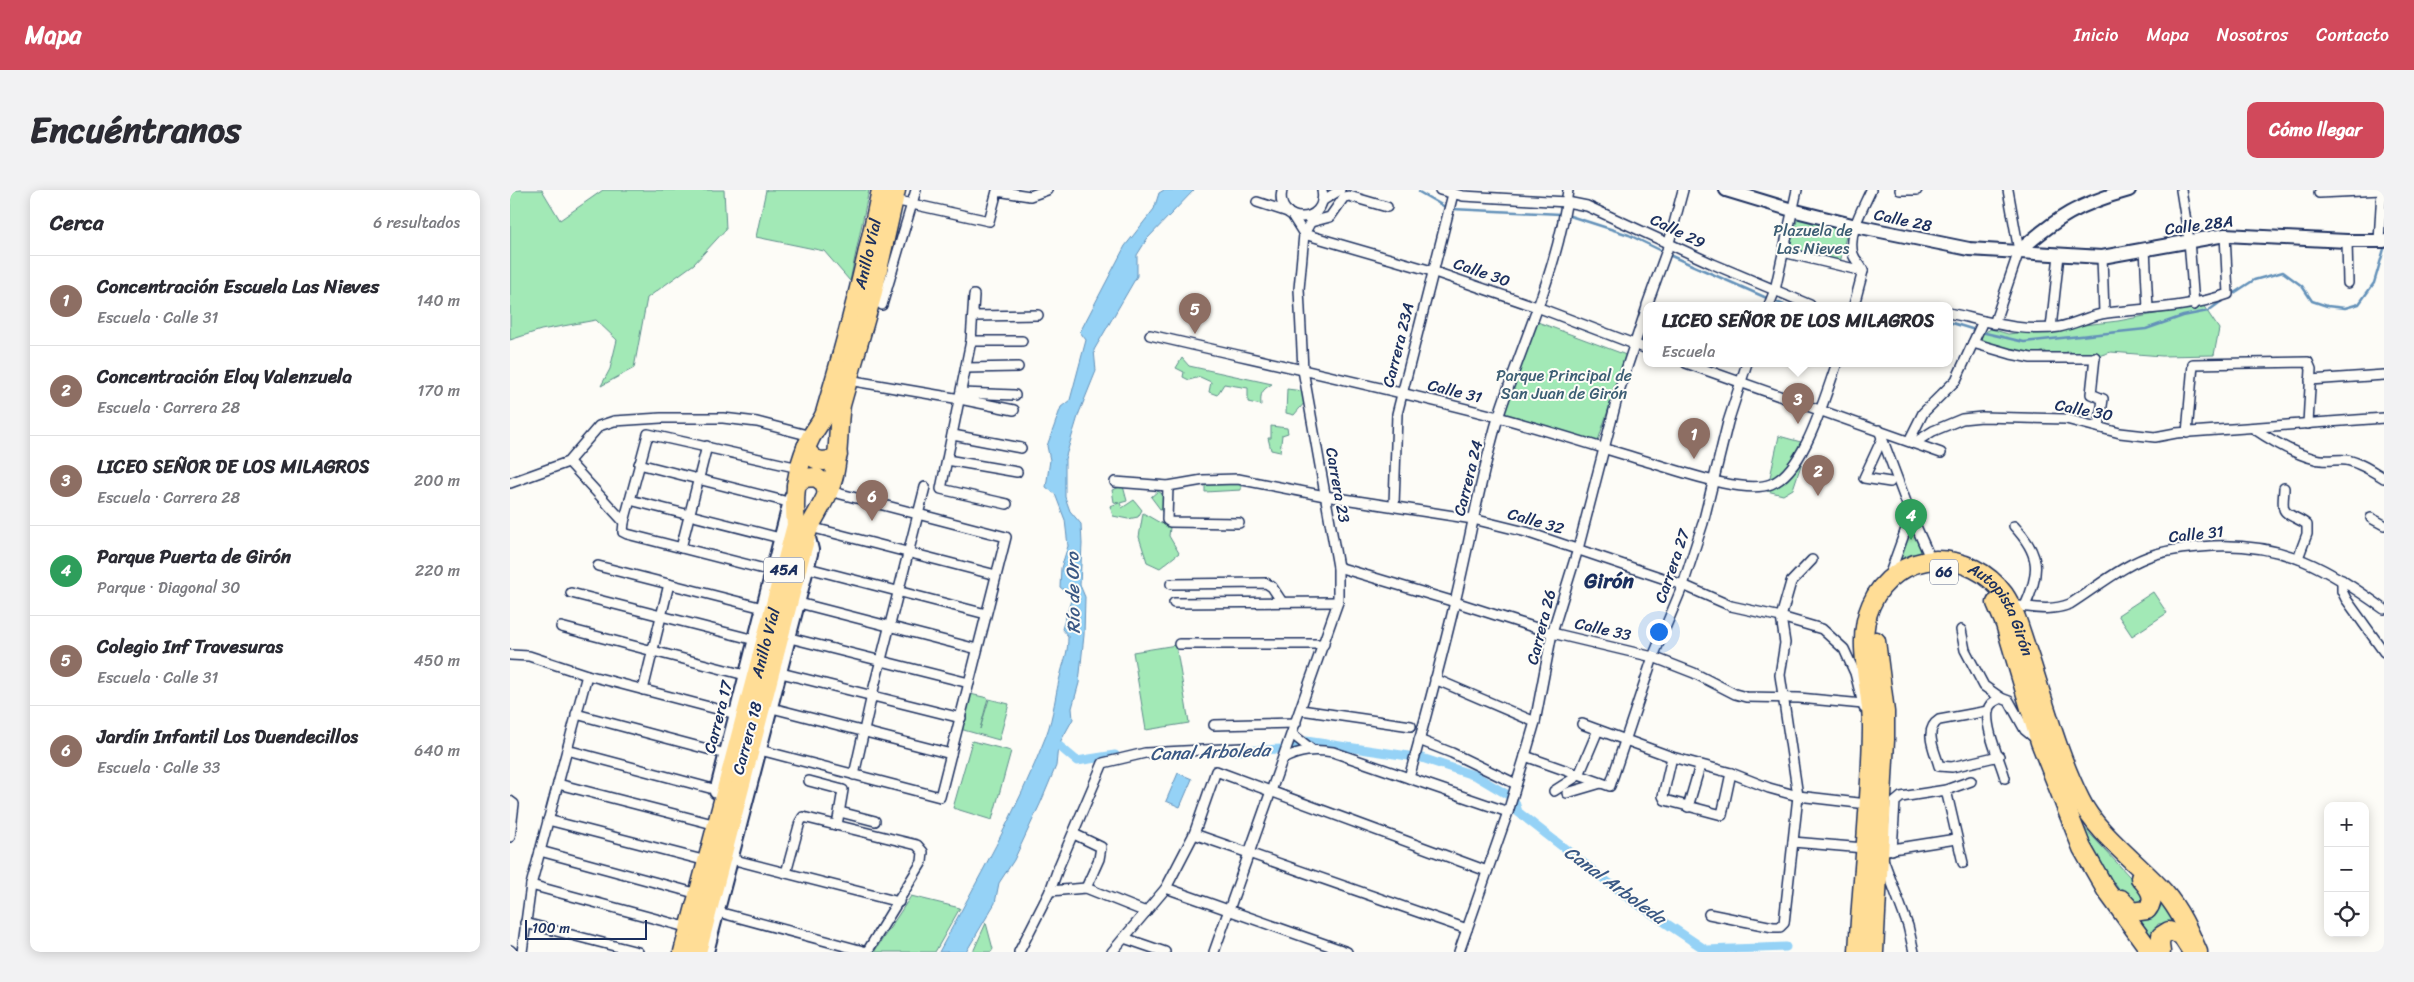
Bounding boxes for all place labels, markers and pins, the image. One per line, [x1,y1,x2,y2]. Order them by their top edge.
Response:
pin: 5 [1179,293,1211,334]
pin: 3 [1782,383,1814,424]
pin: 1 [1678,418,1710,459]
pin: 2 [1802,455,1834,496]
pin: 6 [856,480,888,521]
pin: 4 [1895,499,1927,540]

